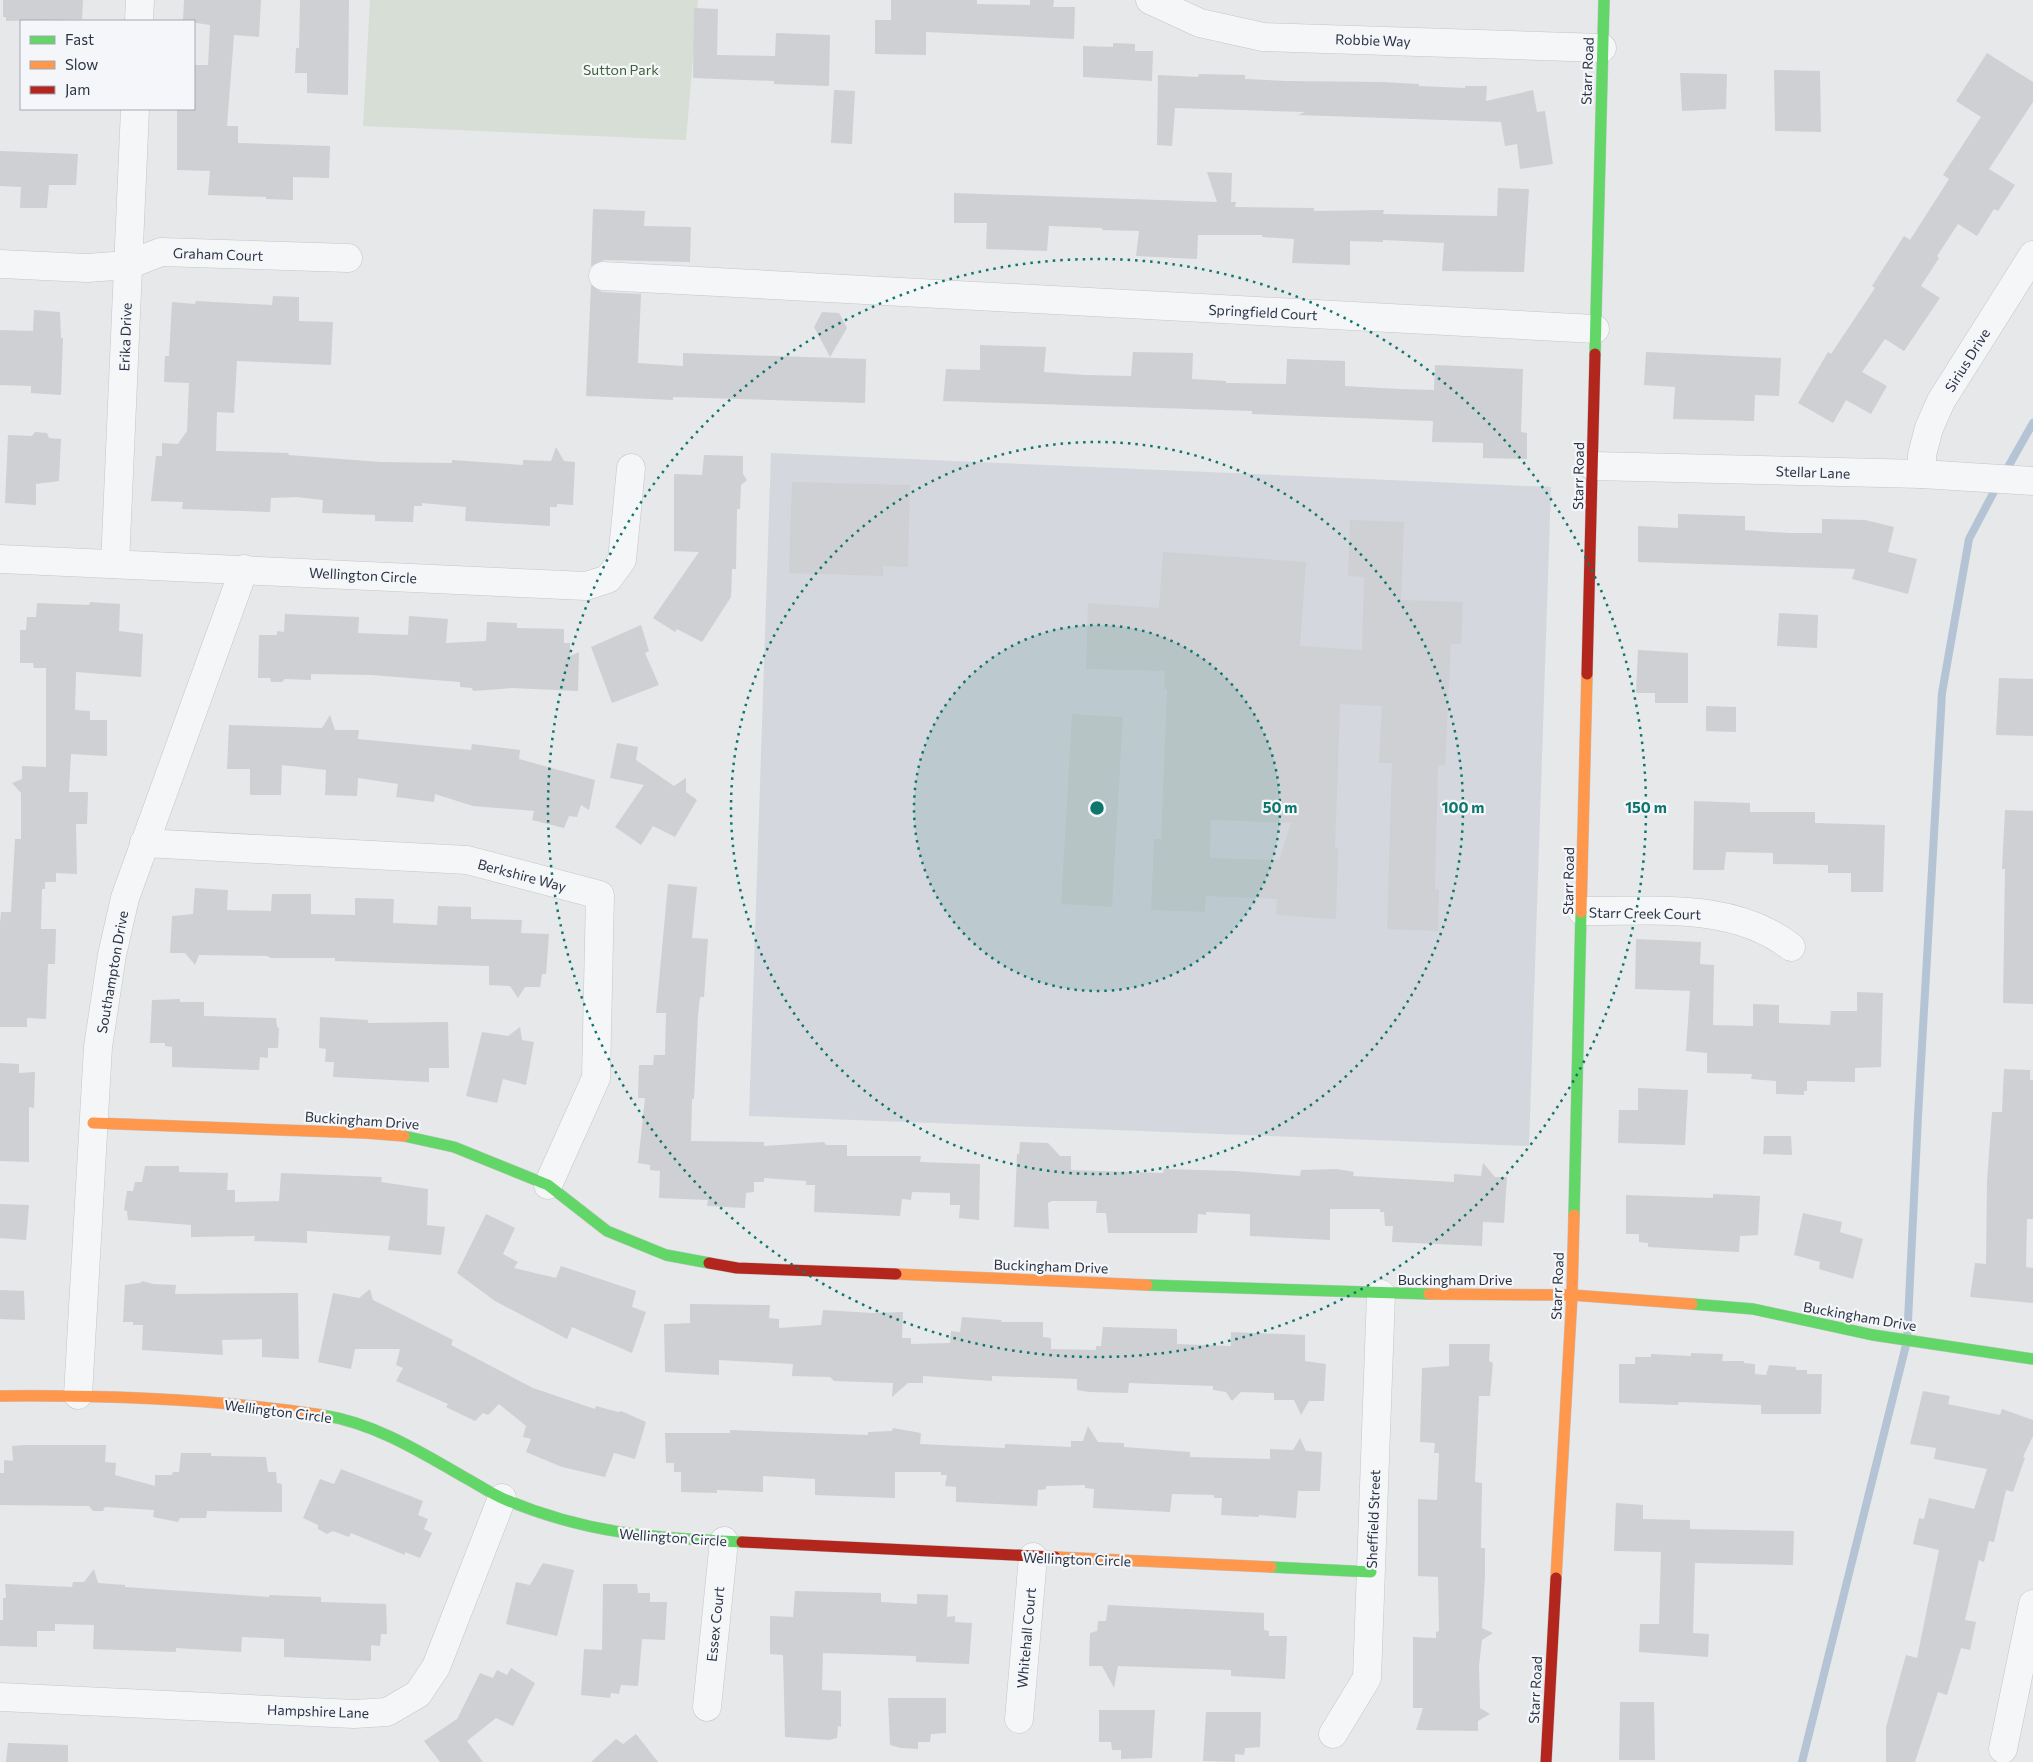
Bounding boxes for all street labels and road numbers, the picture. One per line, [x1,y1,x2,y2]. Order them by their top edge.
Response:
street label: Robbie Way [1335,30,1411,50]
street label: Starr Road [1577,37,1597,105]
street label: Graham Court [173,244,264,264]
street label: Springfield Court [1208,301,1318,323]
street label: Erika Drive [115,302,135,372]
street label: Sirius Drive [1941,325,1993,395]
street label: Starr Road [1569,442,1587,510]
street label: Stellar Lane [1775,462,1851,482]
street label: Wellington Circle [309,564,417,586]
street label: Starr Road [1559,847,1577,915]
street label: Berkshire Way [476,855,568,895]
street label: Starr Creek Court [1589,904,1701,922]
street label: Southampton Drive [93,909,131,1035]
street label: Buckingham Drive [304,1108,420,1132]
street label: Starr Road [1547,1252,1567,1320]
street label: Buckingham Drive [993,1256,1109,1276]
street label: Buckingham Drive [1398,1271,1512,1288]
street label: Buckingham Drive [1802,1298,1918,1334]
street label: Wellington Circle [223,1396,333,1426]
street label: Sheffield Street [1363,1469,1383,1569]
street label: Wellington Circle [618,1525,728,1549]
street label: Wellington Circle [1023,1549,1131,1569]
street label: Essex Court [703,1585,727,1662]
street label: Whitehall Court [1013,1587,1039,1689]
street label: Starr Road [1525,1656,1545,1724]
street label: Hampshire Lane [267,1701,369,1721]

